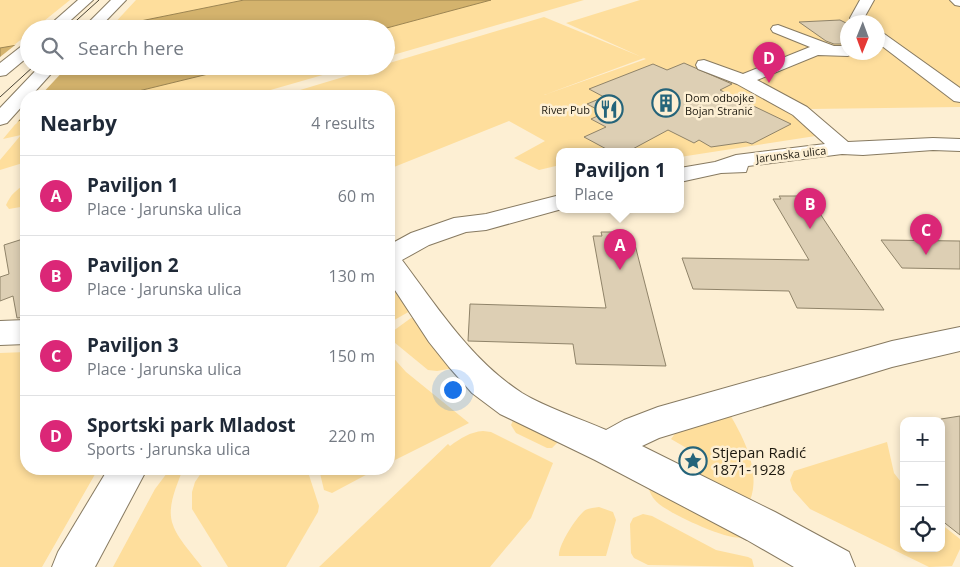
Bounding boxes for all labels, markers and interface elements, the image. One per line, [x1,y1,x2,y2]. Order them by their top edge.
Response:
north arrow [840,15,885,60]
search box [20,20,395,75]
icon: search [38,34,66,62]
text: Search here [78,35,184,61]
pin: D [753,42,785,83]
building icon: Dom odbojke Bojan Stranić [651,88,681,118]
place label: Dom odbojke Bojan Stranić [685,90,754,118]
restaurant icon: River Pub [594,94,624,124]
place label: River Pub [541,102,590,117]
text: Nearby [40,109,117,137]
text: 4 results [311,112,375,134]
street label: Jarunska ulica [754,142,827,166]
popup [556,148,684,213]
text: Paviljon 1 [574,157,666,183]
text: Paviljon 1 [87,172,179,198]
text: Place [574,183,613,205]
text: A [50,185,62,207]
text: 60 m [338,185,375,207]
pin: B [794,188,826,229]
text: Place · Jarunska ulica [87,198,242,220]
pin: C [910,214,942,255]
pin: A [604,229,636,270]
text: Paviljon 2 [87,252,179,278]
text: B [51,265,61,287]
text: 130 m [329,265,375,287]
text: Place · Jarunska ulica [87,278,242,300]
text: Paviljon 3 [87,332,179,358]
text: C [51,345,61,367]
text: 150 m [329,345,375,367]
text: Place · Jarunska ulica [87,358,242,380]
your location [440,377,466,403]
text: Sportski park Mladost [87,412,296,438]
map controls [900,417,945,552]
button: + [900,417,945,462]
text: D [50,425,62,447]
text: 220 m [329,425,375,447]
text: Sports · Jarunska ulica [87,438,250,460]
place label: Stjepan Radić 1871-1928 [712,442,806,479]
place icon: Stjepan Radić 1871-1928 [678,446,708,476]
button: − [900,462,945,507]
button: locate [900,507,945,552]

